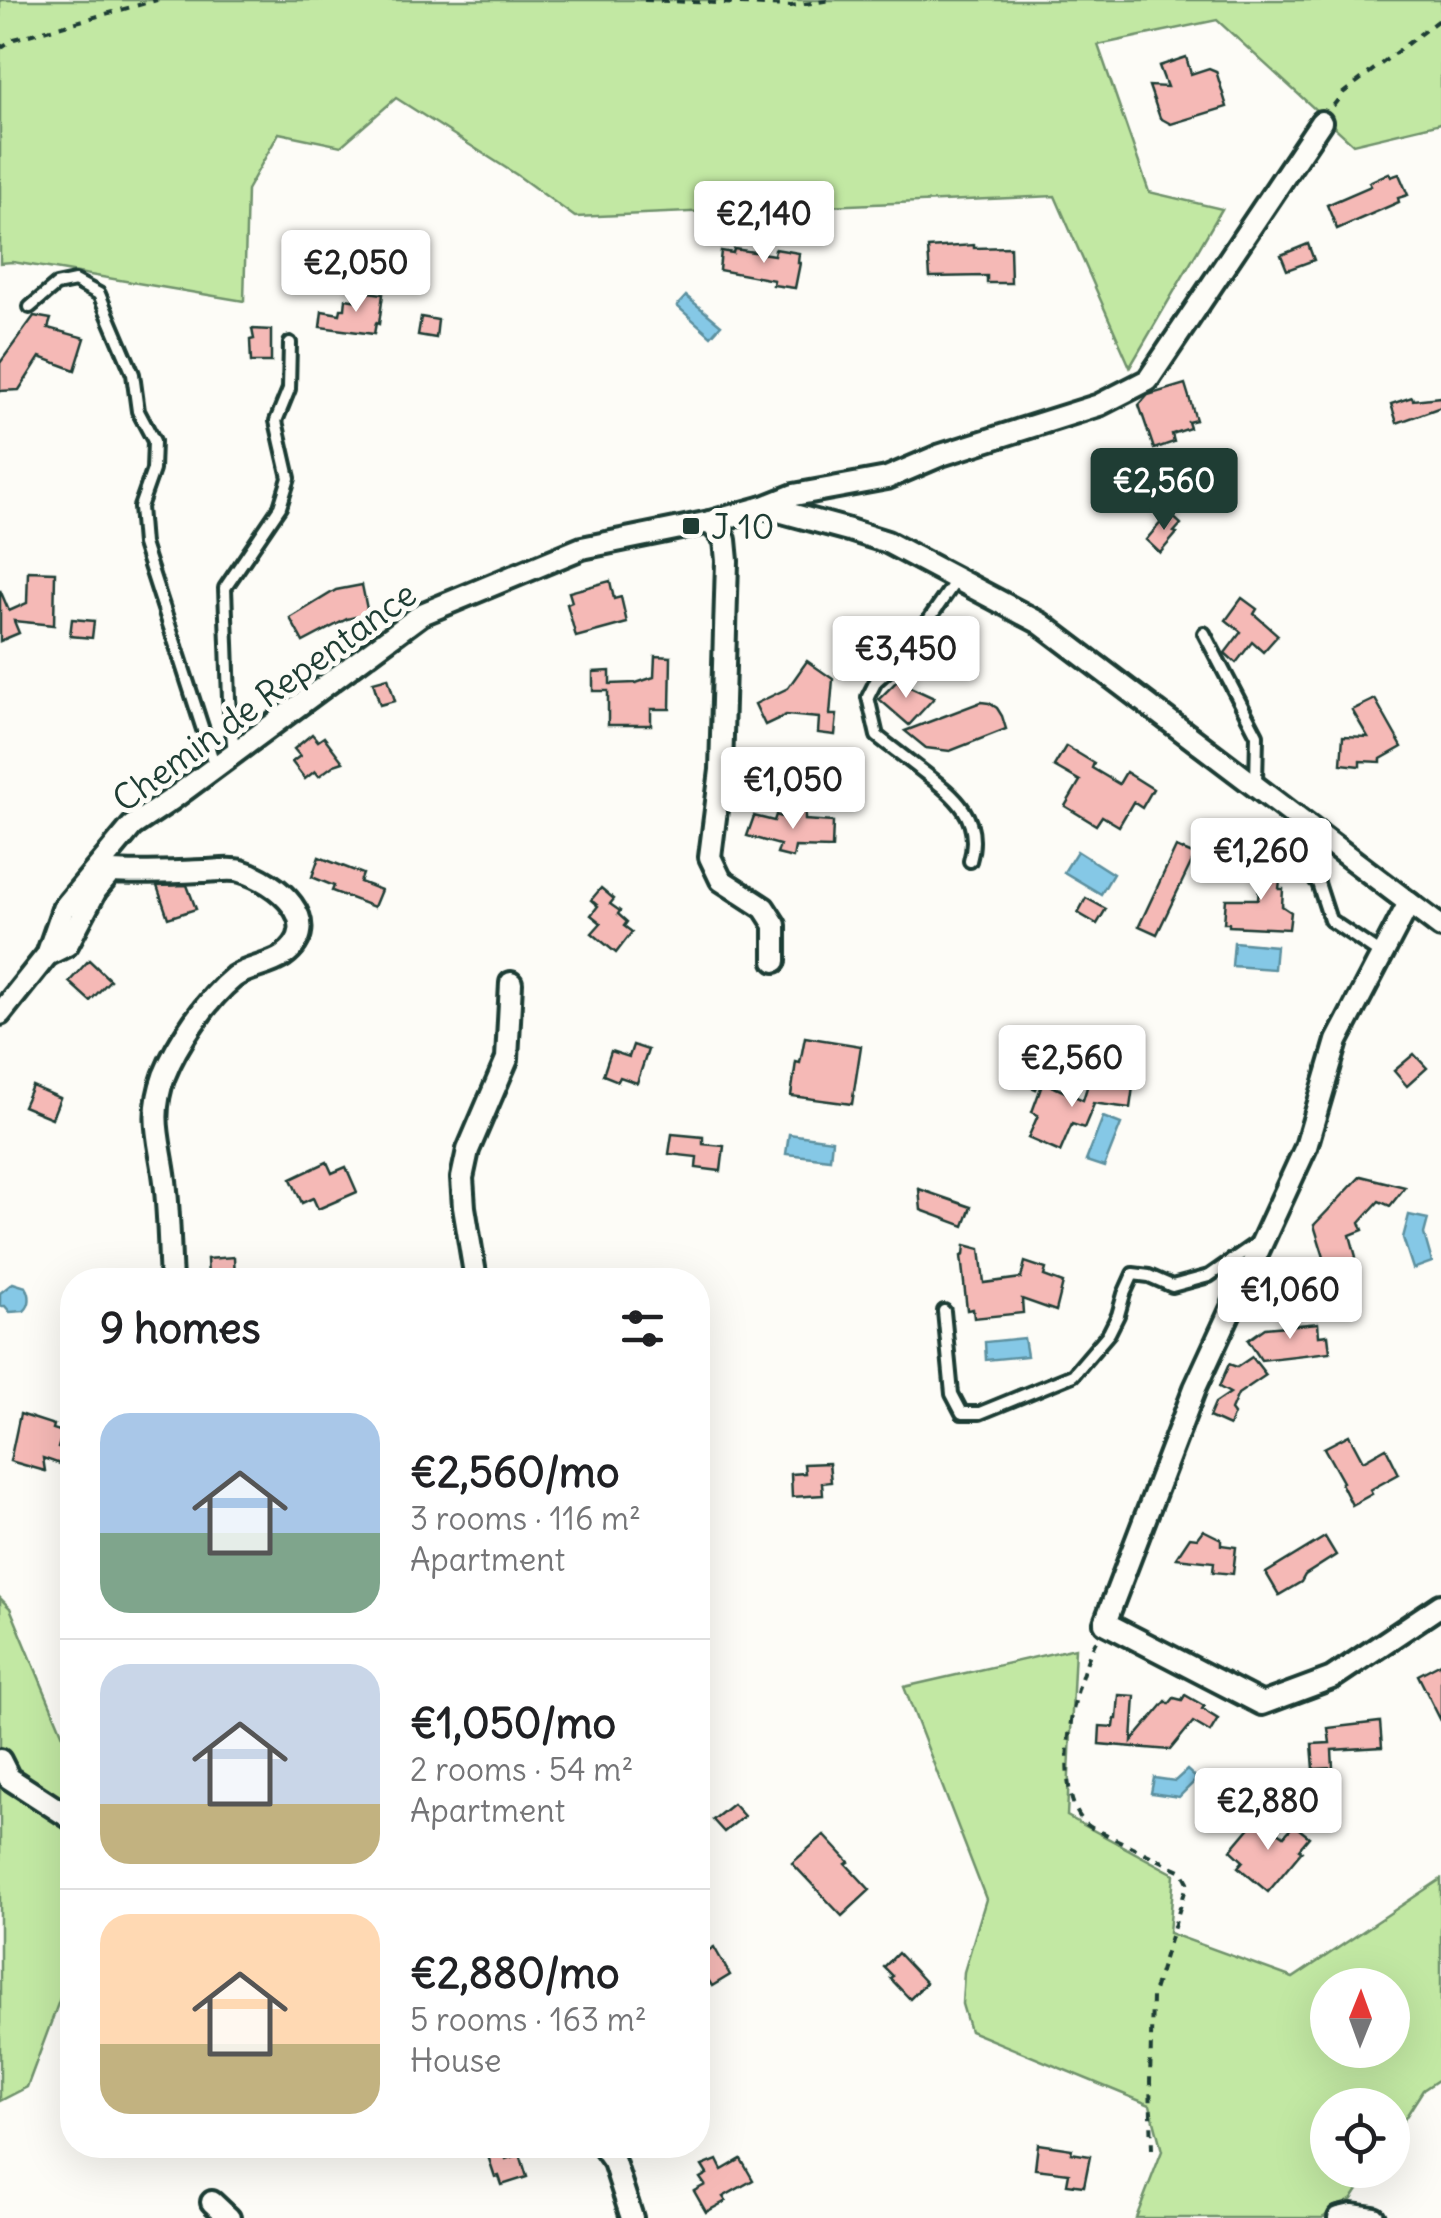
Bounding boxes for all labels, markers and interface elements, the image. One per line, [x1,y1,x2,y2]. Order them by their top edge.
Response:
pin: €2,140 [683,181,845,266]
text: €2,140 [716,193,812,234]
pin: €2,050 [275,230,437,315]
text: €2,050 [303,242,409,283]
pin: €2,560 [1083,448,1245,533]
text: €2,560 [1113,460,1215,501]
place label: J 10 [711,504,775,548]
marker: J 10 [680,515,702,537]
street label: Chemin de Repentance [104,571,424,821]
pin: €3,450 [825,616,987,701]
text: €3,450 [855,628,957,669]
pin: €1,050 [712,747,874,832]
text: €1,050 [743,759,843,800]
pin: €1,260 [1180,818,1342,903]
text: €1,260 [1213,830,1309,871]
pin: €2,560 [991,1025,1153,1110]
text: €2,560 [1021,1037,1123,1078]
pin: €1,060 [1209,1257,1371,1342]
text: €1,060 [1240,1269,1340,1310]
icon: filters [615,1301,670,1356]
text: 9 homes [100,1302,261,1354]
text: €2,560/mo [410,1446,620,1498]
icon: home [180,1453,300,1573]
text: 3 rooms · 116 m² [410,1498,641,1539]
text: Apartment [410,1539,565,1580]
text: €1,050/mo [410,1697,616,1749]
icon: home [180,1704,300,1824]
text: 2 rooms · 54 m² [410,1749,633,1790]
pin: €2,880 [1187,1768,1349,1853]
text: €2,880 [1217,1780,1319,1821]
text: Apartment [410,1790,565,1831]
text: €2,880/mo [410,1947,620,1999]
icon: home [180,1954,300,2074]
north arrow [1310,1968,1410,2068]
map controls [1310,1968,1410,2188]
text: 5 rooms · 163 m² [410,1999,647,2040]
text: House [410,2040,501,2081]
button: locate [1310,2088,1410,2188]

